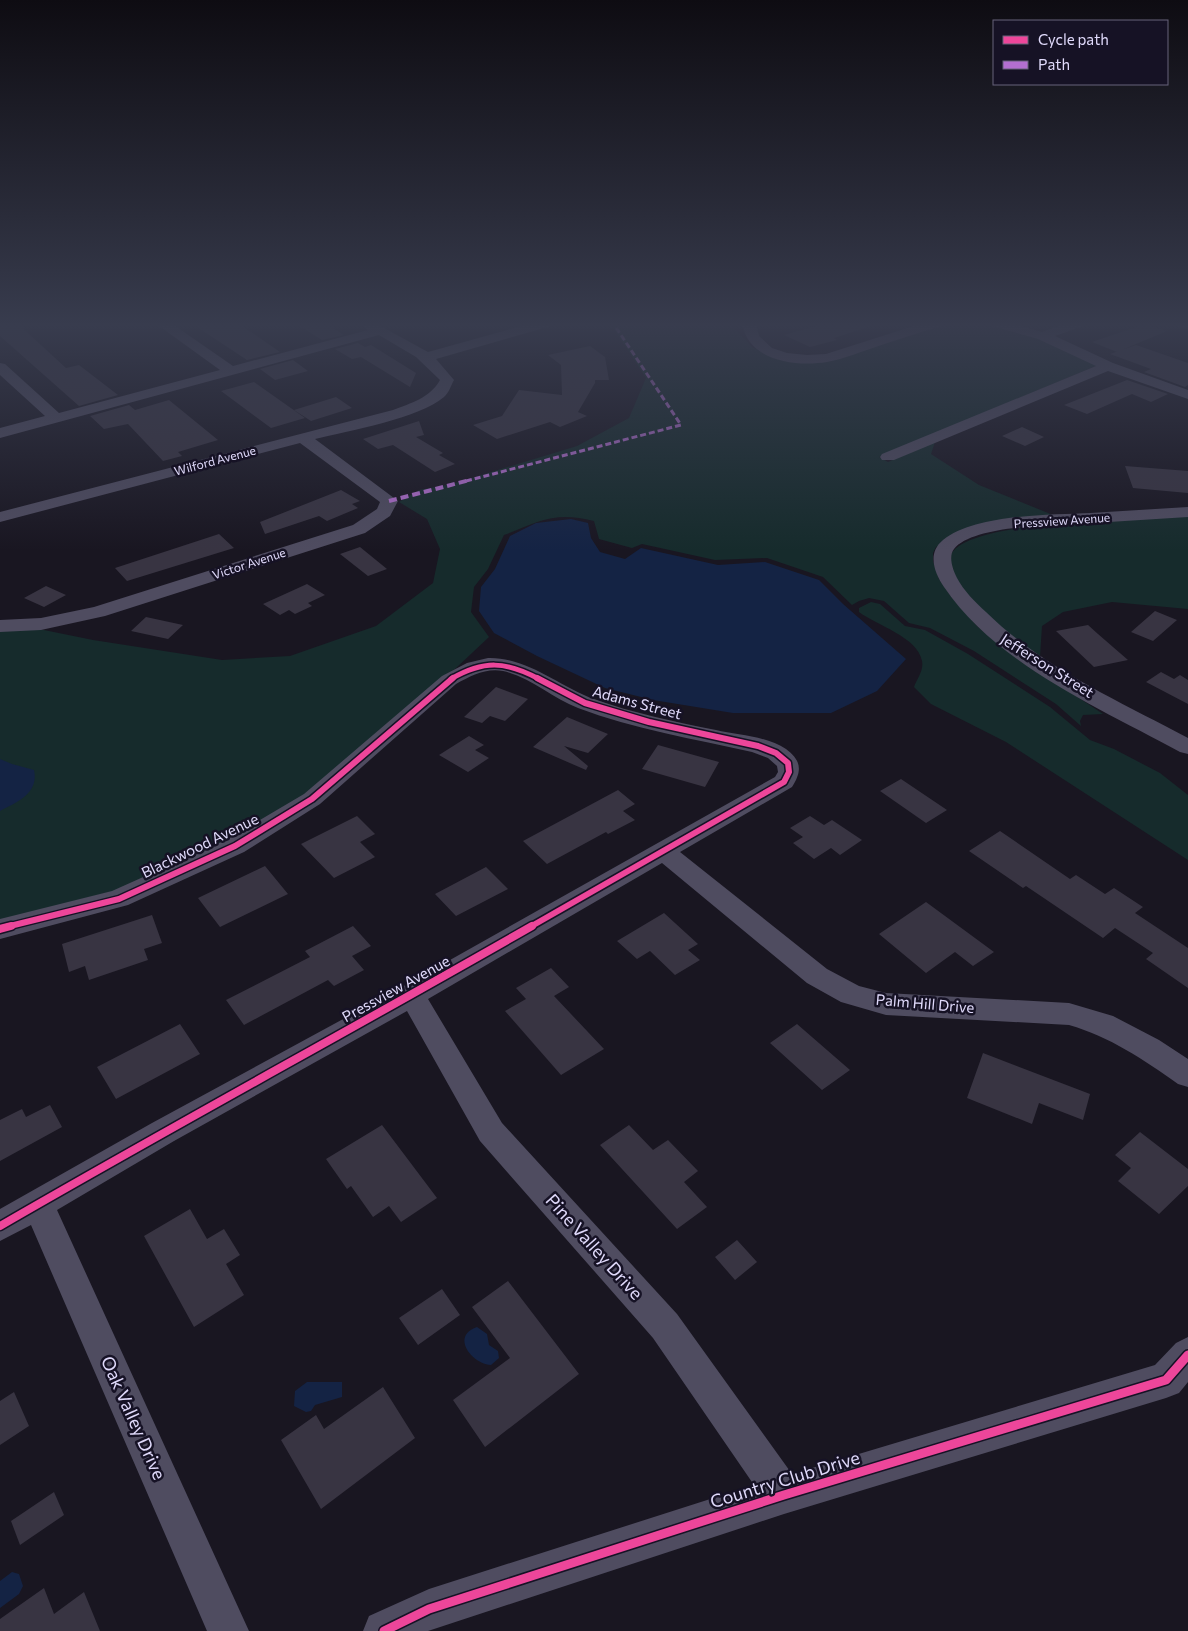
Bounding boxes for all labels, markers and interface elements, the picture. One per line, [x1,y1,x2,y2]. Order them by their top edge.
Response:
legend [993,20,1168,85]
text: Cycle path [1038,30,1109,48]
text: Path [1038,55,1070,73]
street label: Wilford Avenue [172,442,257,478]
street label: Pressview Avenue [1013,510,1111,530]
street label: Victor Avenue [210,545,287,582]
street label: Jefferson Street [998,629,1098,701]
street label: Adams Street [591,681,684,723]
street label: Blackwood Avenue [138,809,261,881]
street label: Pressview Avenue [338,951,453,1025]
street label: Palm Hill Drive [875,990,975,1016]
street label: Pine Valley Drive [542,1189,648,1304]
street label: Oak Valley Drive [97,1352,171,1483]
street label: Country Club Drive [707,1446,862,1512]

